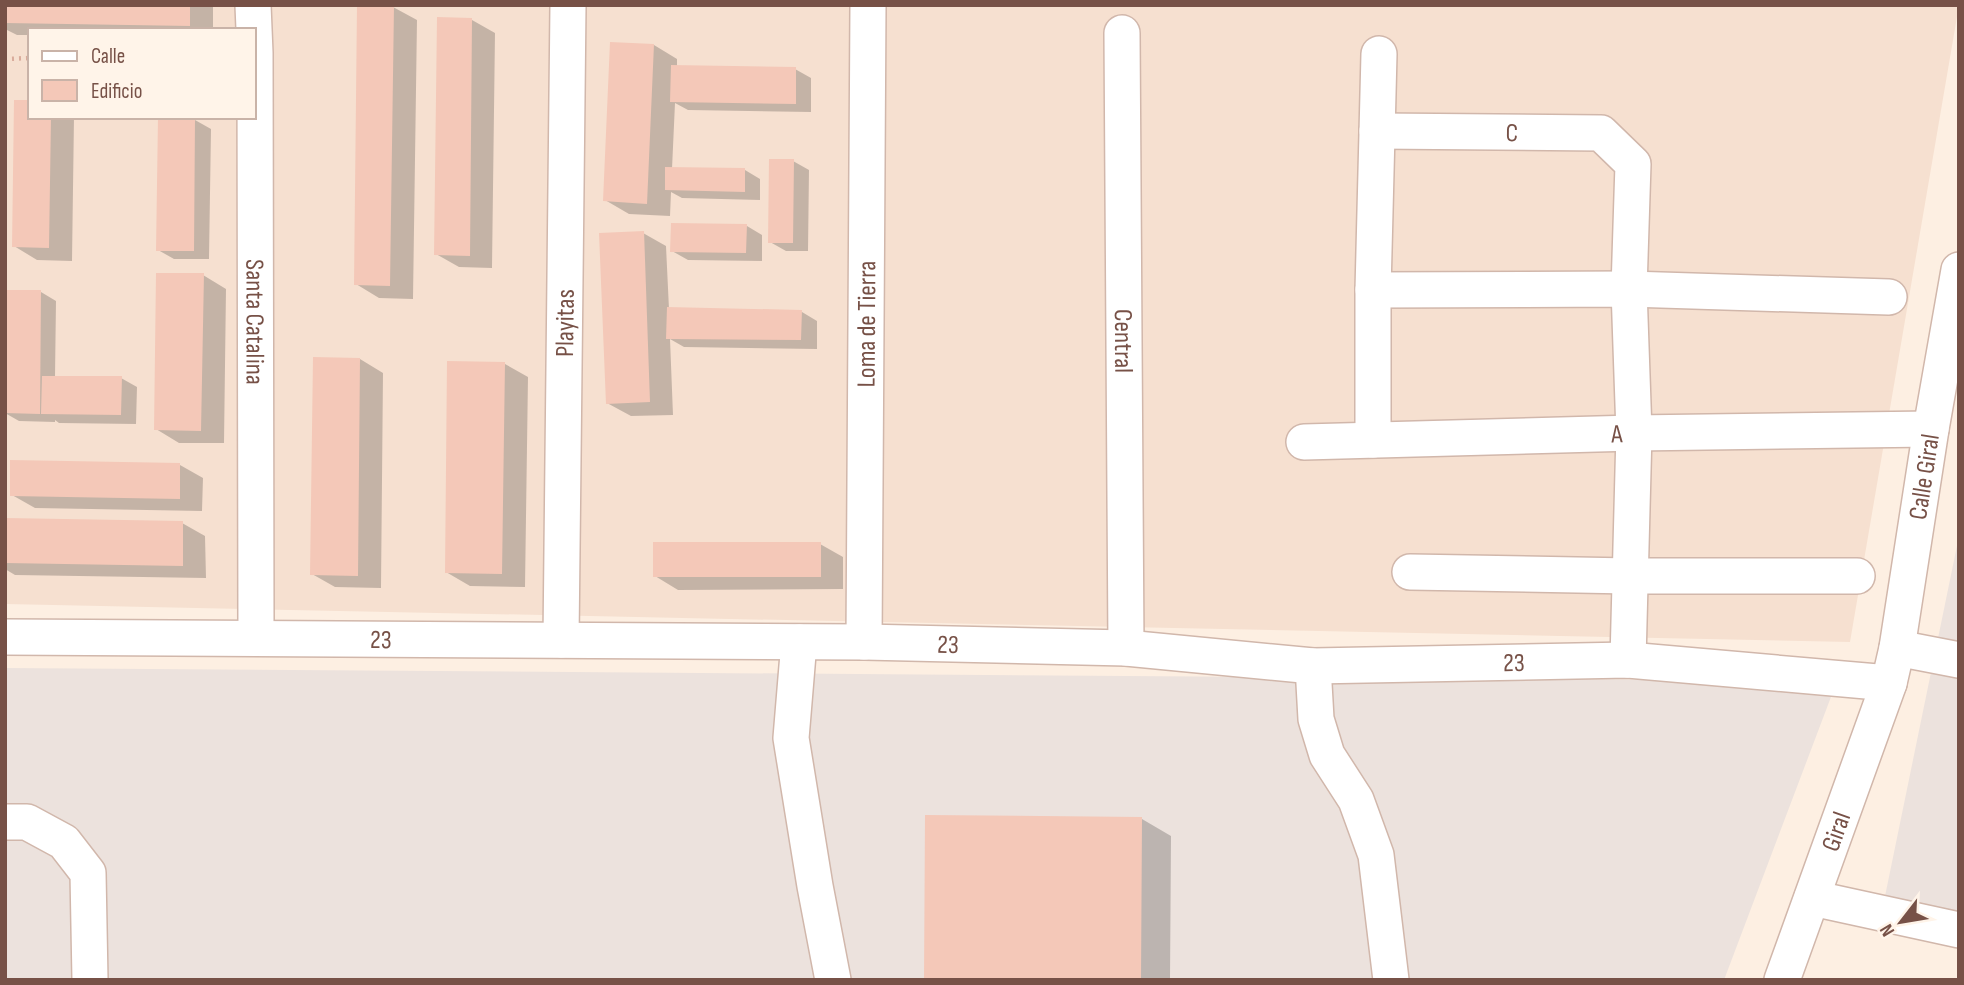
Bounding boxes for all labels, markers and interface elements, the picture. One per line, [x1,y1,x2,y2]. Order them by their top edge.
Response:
legend [28,28,256,119]
text: Calle [91,44,125,69]
text: Edificio [91,79,142,104]
street label: C [1506,118,1518,149]
street label: Santa Catalina [238,259,270,385]
street label: Loma de Tierra [852,261,883,388]
street label: Playitas [550,289,582,357]
street label: Central [1107,309,1138,373]
street label: A [1610,419,1624,451]
street label: Calle Giral [1903,432,1947,522]
street label: 23 [370,625,392,656]
street label: 23 [937,630,959,661]
street label: 23 [1503,648,1525,679]
street label: Giral [1816,808,1858,856]
north arrow [1866,887,1936,957]
text: N [1875,920,1900,940]

